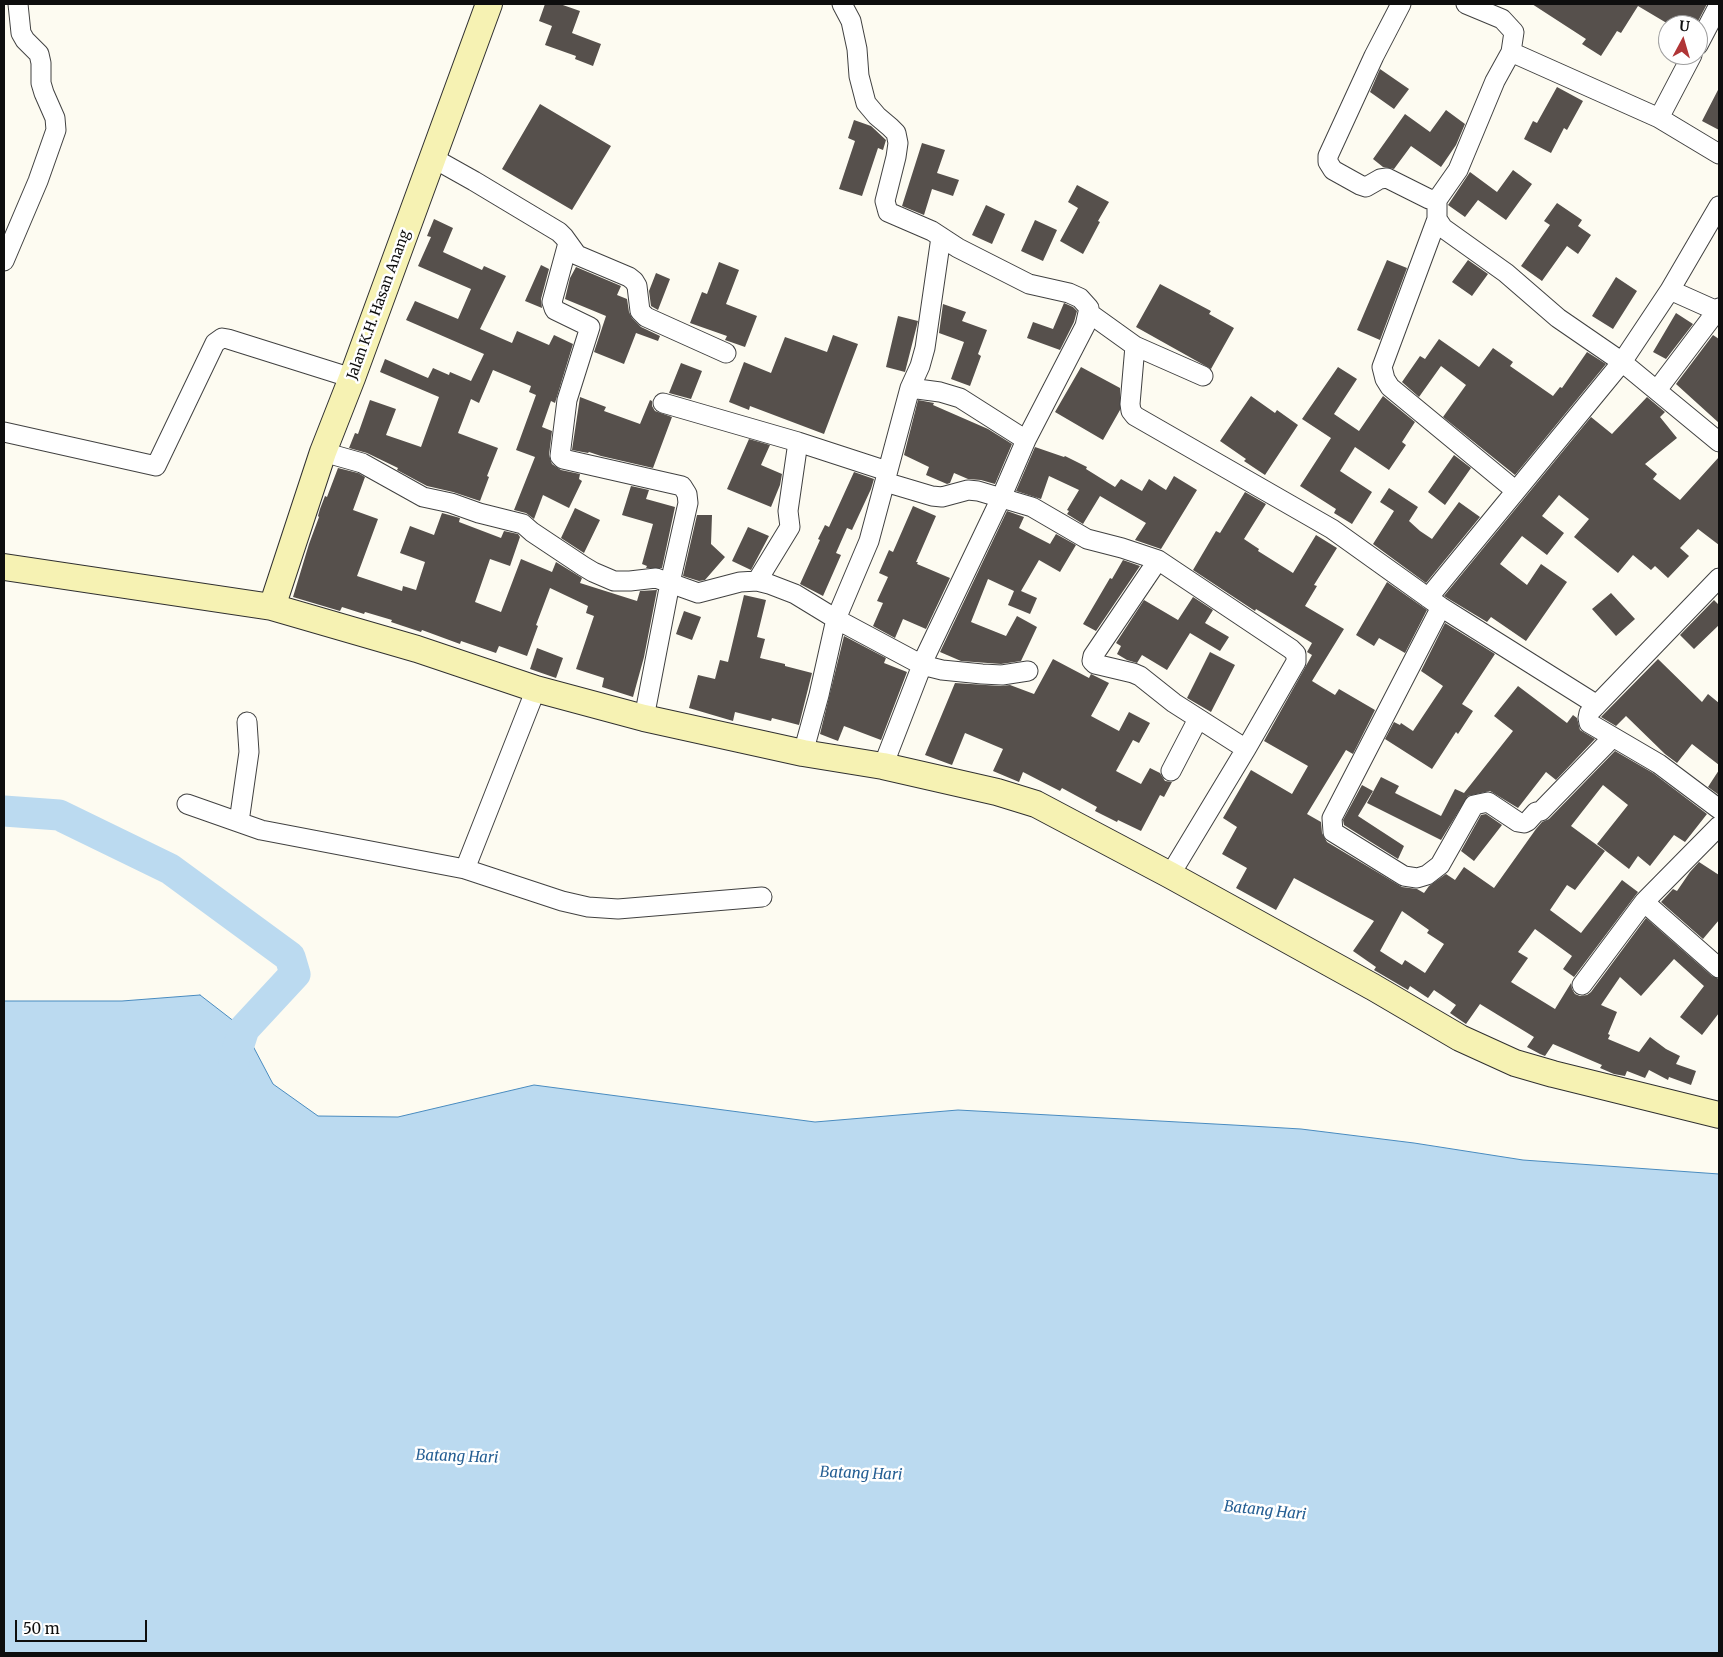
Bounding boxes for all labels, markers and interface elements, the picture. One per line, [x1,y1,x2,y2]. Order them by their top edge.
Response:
north arrow [1658,15,1708,65]
text: U [1678,17,1691,36]
street label: Jalan K.H. Hasan Anang [344,228,414,382]
water label: Batang Hari [415,1447,499,1467]
water label: Batang Hari [819,1464,903,1484]
water label: Batang Hari [1223,1498,1307,1524]
scale bar [18,1610,150,1642]
text: 50 m [23,1619,60,1638]

